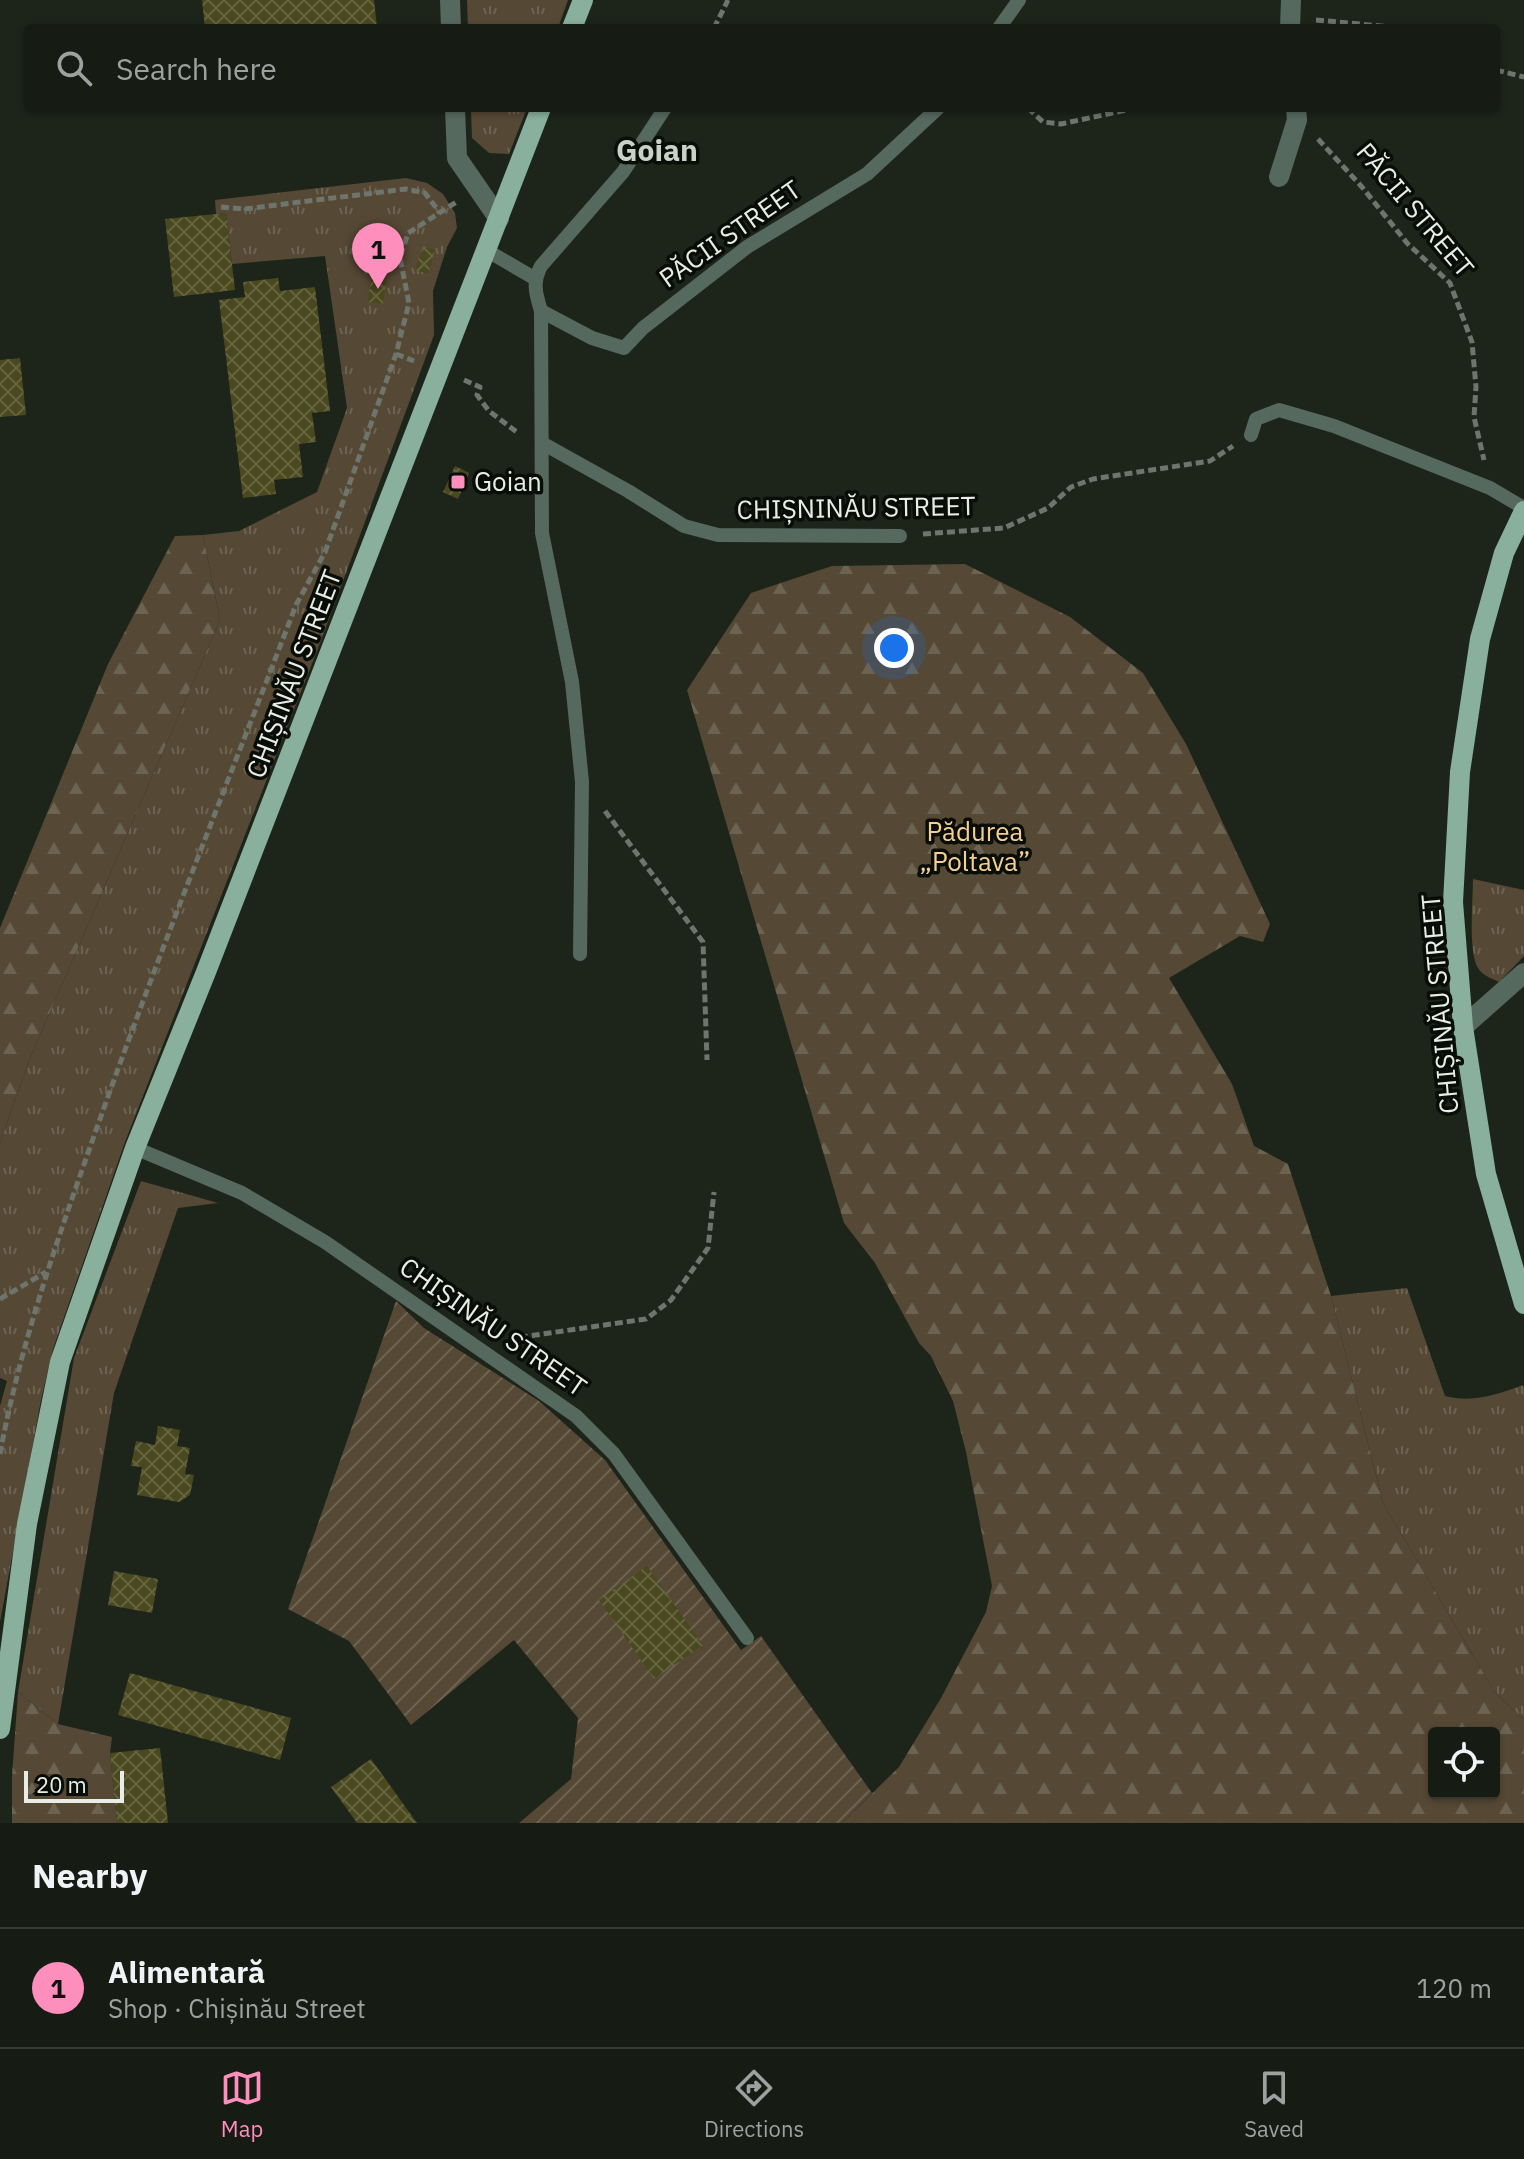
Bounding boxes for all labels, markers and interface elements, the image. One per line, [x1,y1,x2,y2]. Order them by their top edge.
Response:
search box [24,24,1500,112]
icon: search [52,46,96,90]
text: Search here [116,49,277,88]
district label: Goian [616,130,698,169]
street label: PĂCII STREET [1350,135,1482,284]
street label: PĂCII STREET [652,172,807,295]
pin: 1 [352,223,404,289]
place label: Goian [474,464,542,498]
marker: Goian [449,473,467,491]
street label: CHIȘNINĂU STREET [736,488,976,526]
street label: CHIȘINĂU STREET [238,565,348,783]
your location [874,628,914,668]
park label: Pădurea „Poltava” [920,814,1030,878]
street label: CHIȘINĂU STREET [1412,893,1466,1115]
street label: CHIȘINĂU STREET [394,1249,594,1403]
map controls [1428,1727,1500,1799]
button: locate [1428,1727,1500,1799]
scale bar [24,1767,124,1803]
text: 20 m [36,1770,87,1799]
text: Nearby [32,1853,147,1897]
text: Alimentară [108,1952,265,1991]
text: 1 [50,1971,66,2005]
text: 120 m [1416,1971,1492,2005]
text: Shop · Chișinău Street [108,1991,366,2025]
tab: Map [220,2066,264,2143]
tab: Directions [704,2066,804,2143]
tab: Saved [1244,2066,1304,2143]

